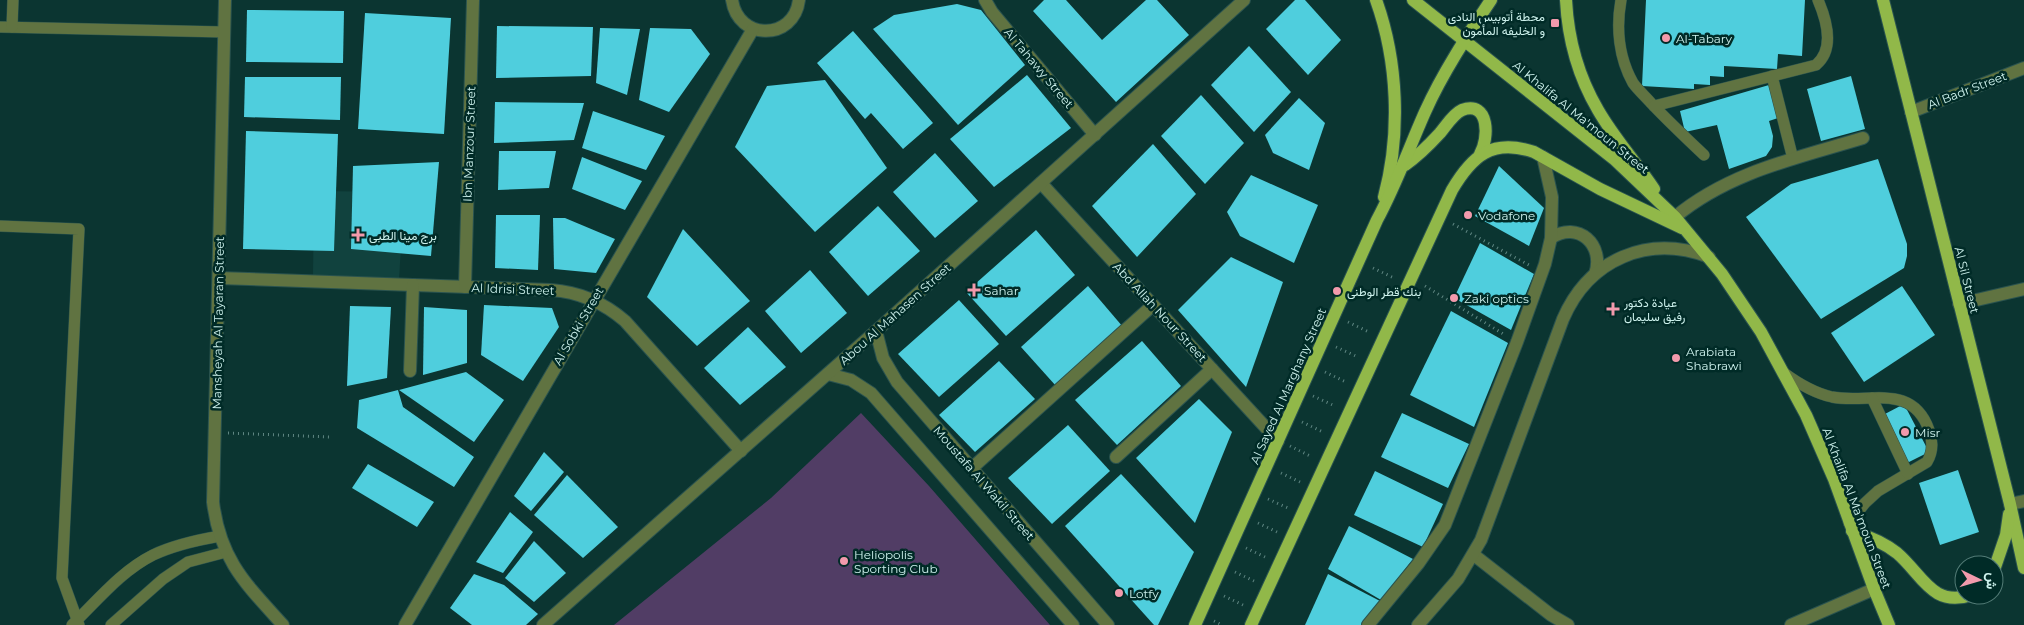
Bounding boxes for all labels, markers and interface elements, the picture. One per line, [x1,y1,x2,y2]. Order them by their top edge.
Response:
place label: محطة أتوبيس النادى و الخليفه المأمون [1448,9,1545,39]
marker: محطة أتوبيس النادى و الخليفه المأمون [1549,17,1561,29]
street label: Al Tahawy Street [1001,25,1077,111]
place label: Al-Tabary [1676,31,1733,46]
marker: Al-Tabary [1660,32,1672,44]
street label: Al Khalifa Al Ma'moun Street [1510,57,1652,177]
street label: Al Badr Street [1925,68,2009,112]
street label: Ibn Manzour Street [459,86,479,202]
place label: Vodafone [1478,208,1535,223]
marker: Vodafone [1462,209,1474,221]
marker: برج مينا الطبى [351,228,365,242]
place label: برج مينا الطبى [369,228,437,245]
street label: Mansheyah Al Tayaran Street [209,236,227,410]
street label: Al Sil Street [1951,245,1983,315]
street label: Abd Allah Nour Street [1110,259,1210,365]
street label: Abou Al Mahasen Street [836,260,954,368]
street label: Al Idrisi Street [471,280,555,298]
place label: Sahar [984,283,1019,298]
street label: Al Sobki Street [550,284,607,368]
marker: Sahar [968,284,980,296]
place label: بنك قطر الوطنى [1347,284,1421,300]
marker: بنك قطر الوطنى [1331,285,1343,297]
place label: Zaki optics [1464,291,1529,306]
marker: Zaki optics [1448,292,1460,304]
place label: عيادة دكتور رفيق سليمان [1623,295,1685,325]
marker: عيادة دكتور رفيق سليمان [1606,302,1620,316]
street label: Al Sayed Al Marghany Street [1247,305,1329,466]
place label: Arabiata Shabrawi [1686,344,1742,373]
marker: Arabiata Shabrawi [1670,352,1682,364]
street label: Moustafa Al Wakil Street [930,423,1038,543]
street label: Al Khalifa Al Ma'moun Street [1819,425,1895,591]
place label: Misr [1915,425,1941,440]
marker: Misr [1899,426,1911,438]
place label: Heliopolis Sporting Club [854,547,938,576]
marker: Heliopolis Sporting Club [838,555,850,567]
north arrow [1954,555,2004,605]
text: ش [1982,572,2002,590]
place label: Lotfy [1129,586,1159,601]
marker: Lotfy [1113,587,1125,599]

